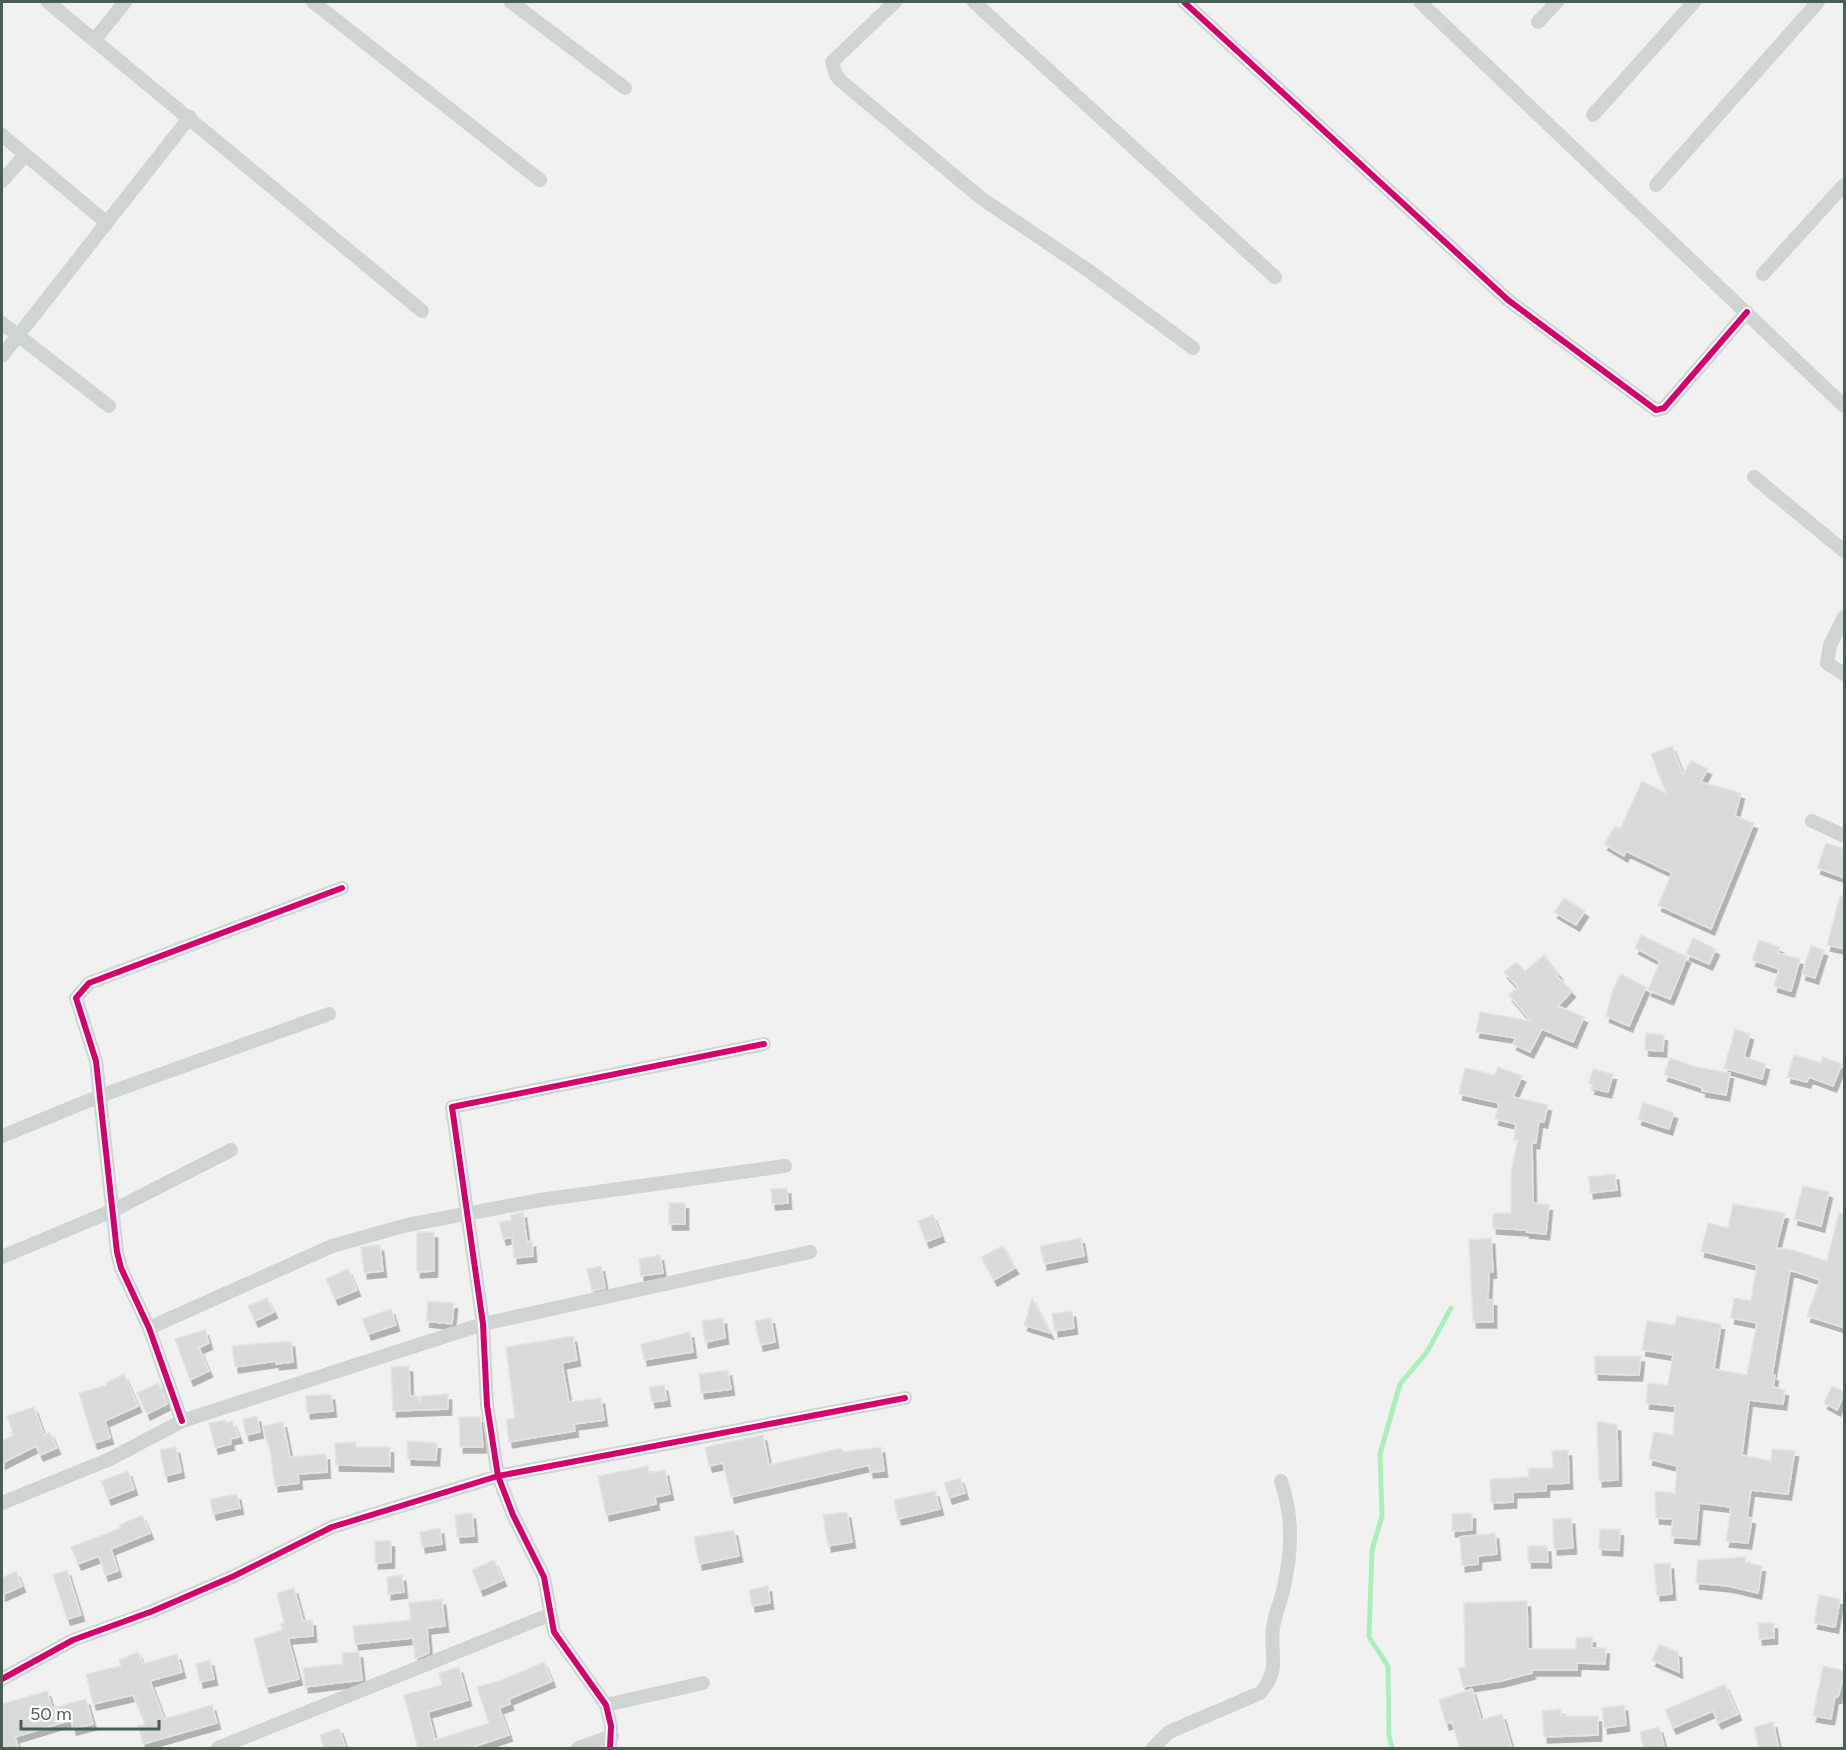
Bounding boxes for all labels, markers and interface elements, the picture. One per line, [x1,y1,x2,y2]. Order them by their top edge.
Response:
scale bar [21,1693,159,1731]
text: 50 m [30,1703,72,1725]

